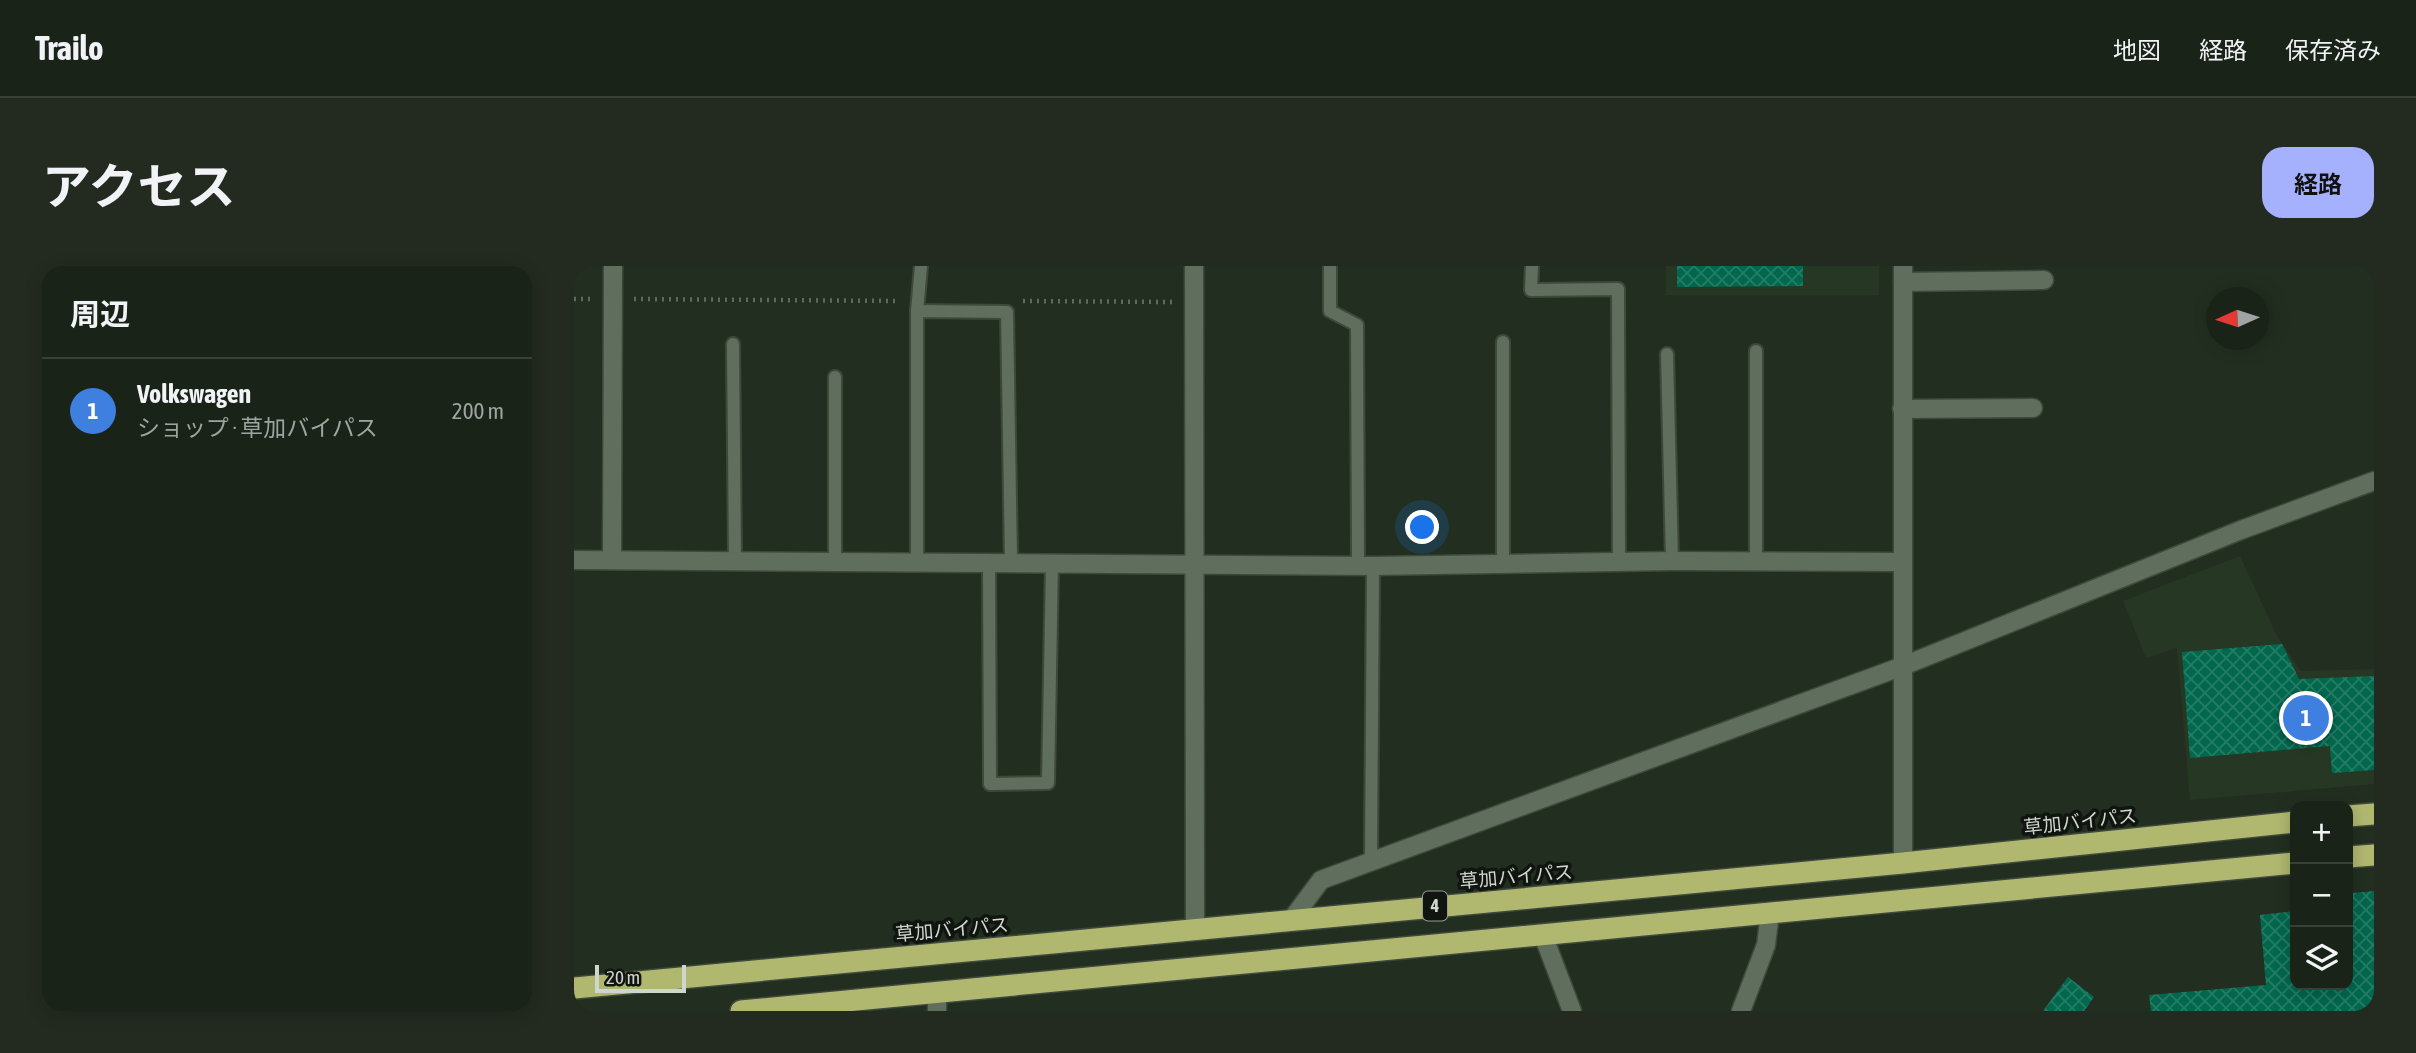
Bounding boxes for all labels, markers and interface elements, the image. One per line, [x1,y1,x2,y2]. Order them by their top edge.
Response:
text: Trailo [35,29,103,67]
text: 地図 [2113,37,2161,64]
text: 経路 [2199,37,2247,64]
text: 保存済み [2285,37,2381,64]
button: 経路 [2262,147,2374,218]
text: アクセス [42,158,236,214]
north arrow [2206,287,2269,350]
text: 周辺 [70,297,130,331]
text: Volkswagen [137,379,251,409]
text: 1 [88,398,98,424]
text: 200 m [452,398,504,424]
text: ショップ · 草加バイパス [137,415,378,441]
your location [1405,510,1439,544]
pin: 1 [2283,692,2329,744]
map controls [2290,801,2353,990]
button: + [2290,801,2353,864]
street label: 草加バイパス [2022,804,2138,838]
street label: 草加バイパス [1458,860,1574,892]
button: − [2290,864,2353,927]
road number: 4 [1423,892,1447,920]
street label: 草加バイパス [894,913,1010,945]
button: layers [2290,927,2353,990]
scale bar [595,962,686,994]
text: 20 m [606,966,640,988]

